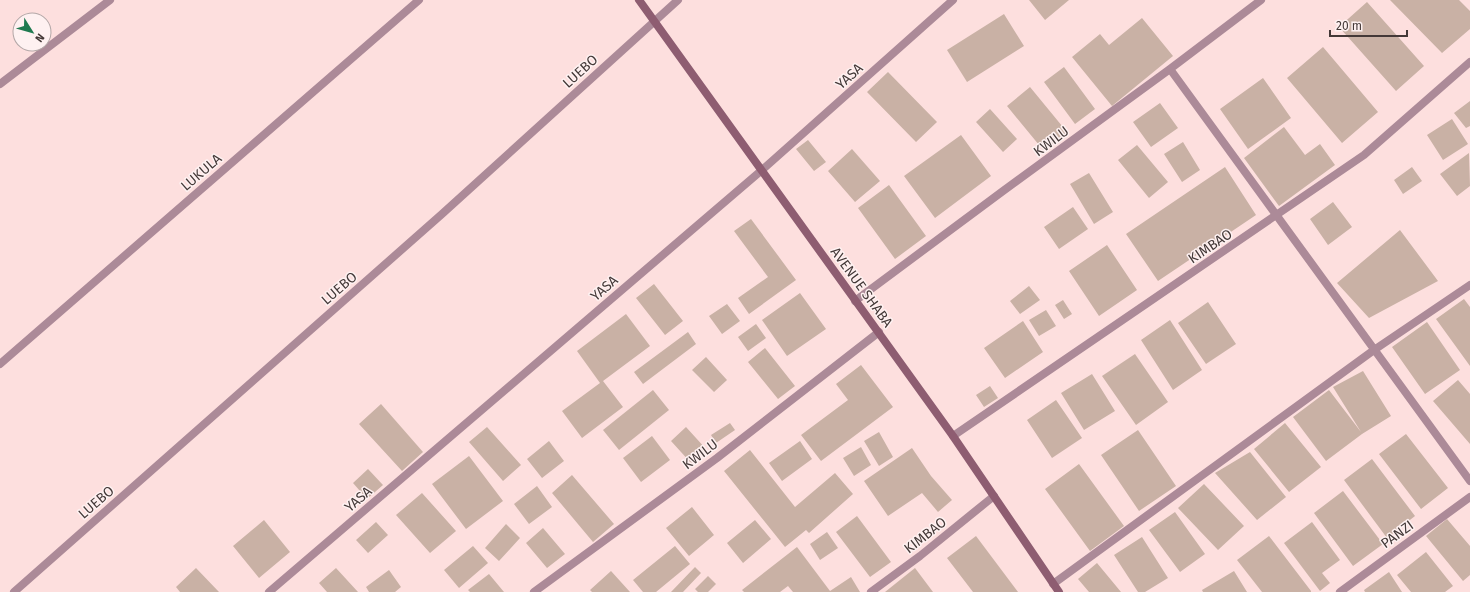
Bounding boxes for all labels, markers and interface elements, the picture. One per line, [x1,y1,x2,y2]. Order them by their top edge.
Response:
north arrow [12,12,52,52]
scale bar [1330,12,1407,38]
text: 20 m [1336,19,1362,33]
text: N [32,31,47,45]
street label: LUEBO [559,51,601,92]
street label: YASA [832,60,866,93]
street label: KWILU [1030,123,1072,160]
street label: LUKULA [178,150,225,195]
street label: KIMBAO [1185,226,1235,267]
street label: AVENUE SHABA [827,244,896,331]
street label: LUEBO [318,268,361,308]
street label: YASA [587,272,621,305]
street label: KWILU [679,436,721,473]
street label: LUEBO [75,482,118,522]
street label: YASA [341,483,375,516]
street label: KIMBAO [901,514,950,557]
street label: PANZI [1378,517,1417,552]

